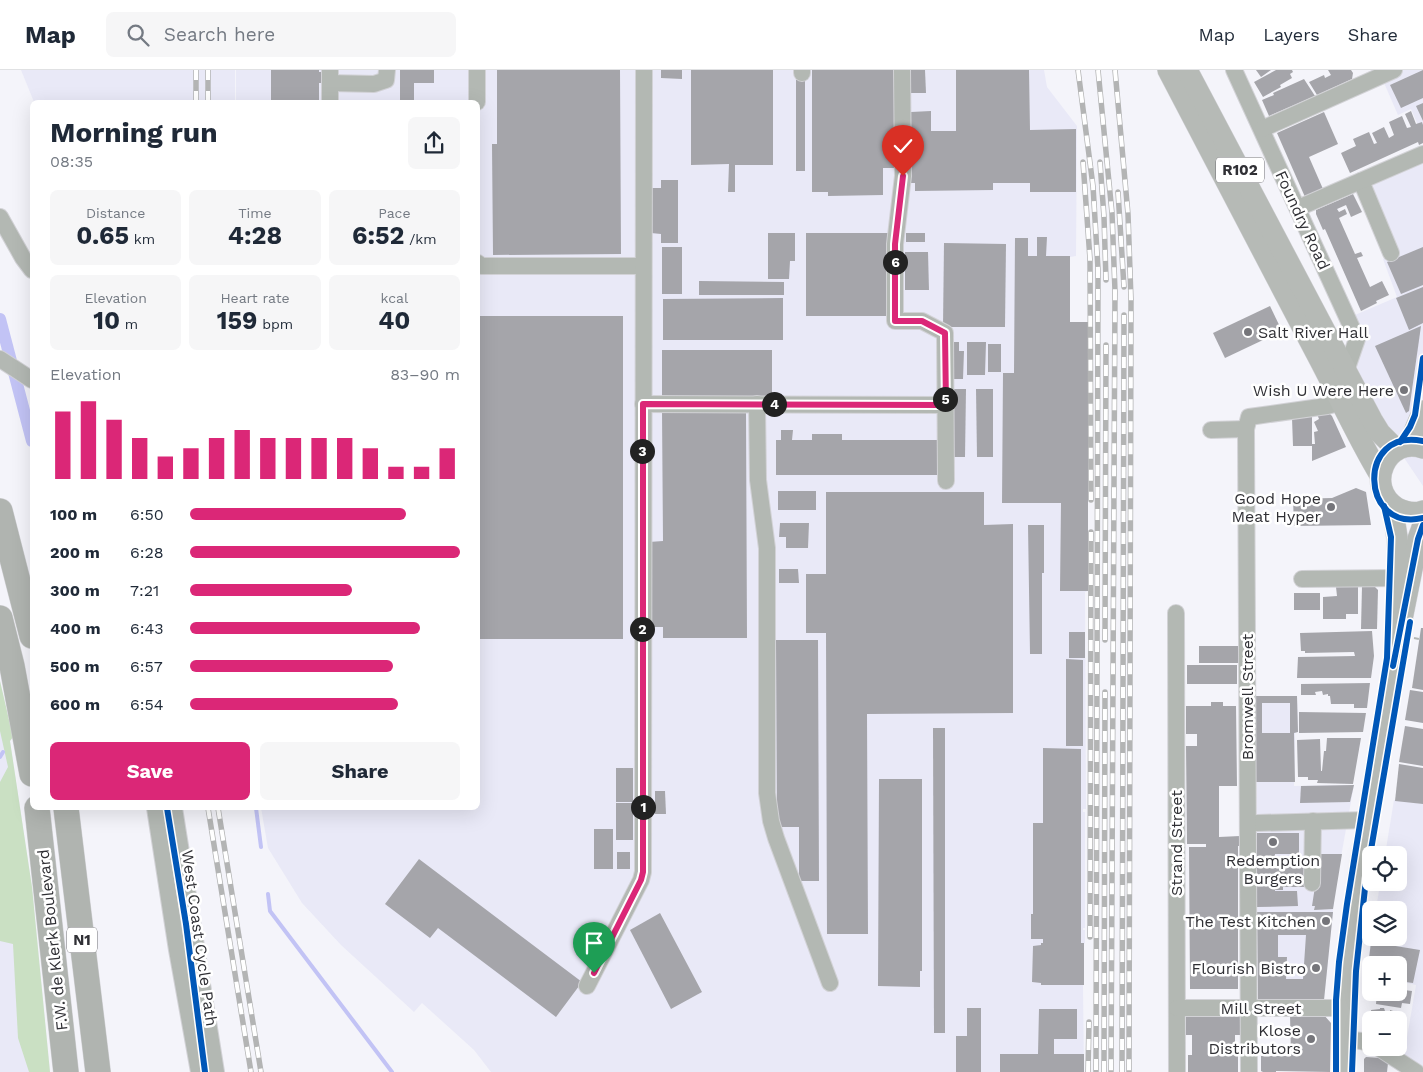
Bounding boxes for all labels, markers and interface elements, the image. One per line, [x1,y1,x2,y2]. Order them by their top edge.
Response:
search box [106,12,456,57]
text: Map [25,21,76,49]
icon: search [124,21,152,49]
text: Search here [164,23,275,46]
text: Map [1198,24,1235,45]
text: Layers [1263,24,1320,45]
text: Share [1348,24,1398,45]
text: Morning run [50,116,218,149]
button: share [408,117,460,169]
pin [882,125,924,176]
icon: check [889,132,917,160]
text: 08:35 [50,152,93,171]
road number: R102 [1216,158,1264,182]
street label: Foundry Road [1271,168,1334,273]
text: Distance [86,205,145,221]
text: Time [238,205,272,221]
text: Pace [378,205,411,221]
text: 0.65 [76,221,129,250]
text: 4:28 [228,221,282,250]
text: 6:52 [352,221,404,250]
text: km [129,231,155,247]
text: /km [404,231,437,247]
pin: 6 [882,250,908,274]
text: 6 [891,254,900,270]
text: Elevation [84,290,147,306]
text: Heart rate [220,290,290,306]
text: kcal [380,290,408,306]
text: 10 [93,306,120,335]
text: 159 [217,306,258,335]
text: 40 [378,306,410,335]
text: m [120,316,138,332]
text: bpm [258,316,293,332]
place label: Salt River Hall [1258,323,1368,342]
marker: Salt River Hall [1242,326,1254,338]
text: Elevation [50,365,121,384]
text: 83–90 m [390,365,460,384]
place label: Wish U Were Here [1253,381,1394,400]
marker: Wish U Were Here [1398,384,1410,396]
pin: 5 [932,386,958,412]
text: 5 [941,391,950,407]
pin: 4 [762,392,786,416]
text: 4 [770,396,779,412]
pin: 3 [630,438,654,464]
text: 3 [638,443,647,459]
place label: Good Hope Meat Hyper [1232,489,1321,526]
marker: Good Hope Meat Hyper [1325,501,1337,513]
text: 100 m [50,505,97,524]
text: 6:50 [130,505,164,524]
text: 200 m [50,543,100,562]
text: 6:28 [130,543,164,562]
text: 300 m [50,581,100,600]
text: 7:21 [130,581,159,600]
pin: 2 [630,616,654,642]
text: 400 m [50,619,101,638]
text: 6:43 [130,619,164,638]
text: 2 [638,621,647,637]
street label: Bromwell Street [1238,633,1257,760]
text: 500 m [50,657,100,676]
text: 6:57 [130,657,163,676]
text: 600 m [50,695,100,714]
text: 6:54 [130,695,164,714]
button: Save [50,742,250,800]
button: Share [260,742,460,800]
street label: Strand Street [1167,790,1186,896]
pin: 1 [630,794,656,820]
text: 1 [640,799,647,815]
marker: Redemption Burgers [1267,836,1279,848]
map controls [1362,846,1407,1056]
button: locate [1362,846,1407,891]
street label: F.W. de Klerk Boulevard [34,848,71,1032]
street label: West Coast Cycle Path [178,849,221,1027]
place label: Redemption Burgers [1226,851,1320,888]
button: layers [1362,901,1407,946]
place label: The Test Kitchen [1185,912,1316,931]
marker: The Test Kitchen [1320,915,1332,927]
pin [573,922,615,973]
road number: N1 [67,928,97,952]
icon: arrive [580,929,608,957]
button: + [1362,956,1407,1001]
place label: Flourish Bistro [1192,959,1306,978]
marker: Flourish Bistro [1310,962,1322,974]
street label: Mill Street [1221,999,1302,1018]
button: − [1362,1011,1407,1056]
place label: Klose Distributors [1209,1021,1301,1058]
marker: Klose Distributors [1305,1033,1317,1045]

